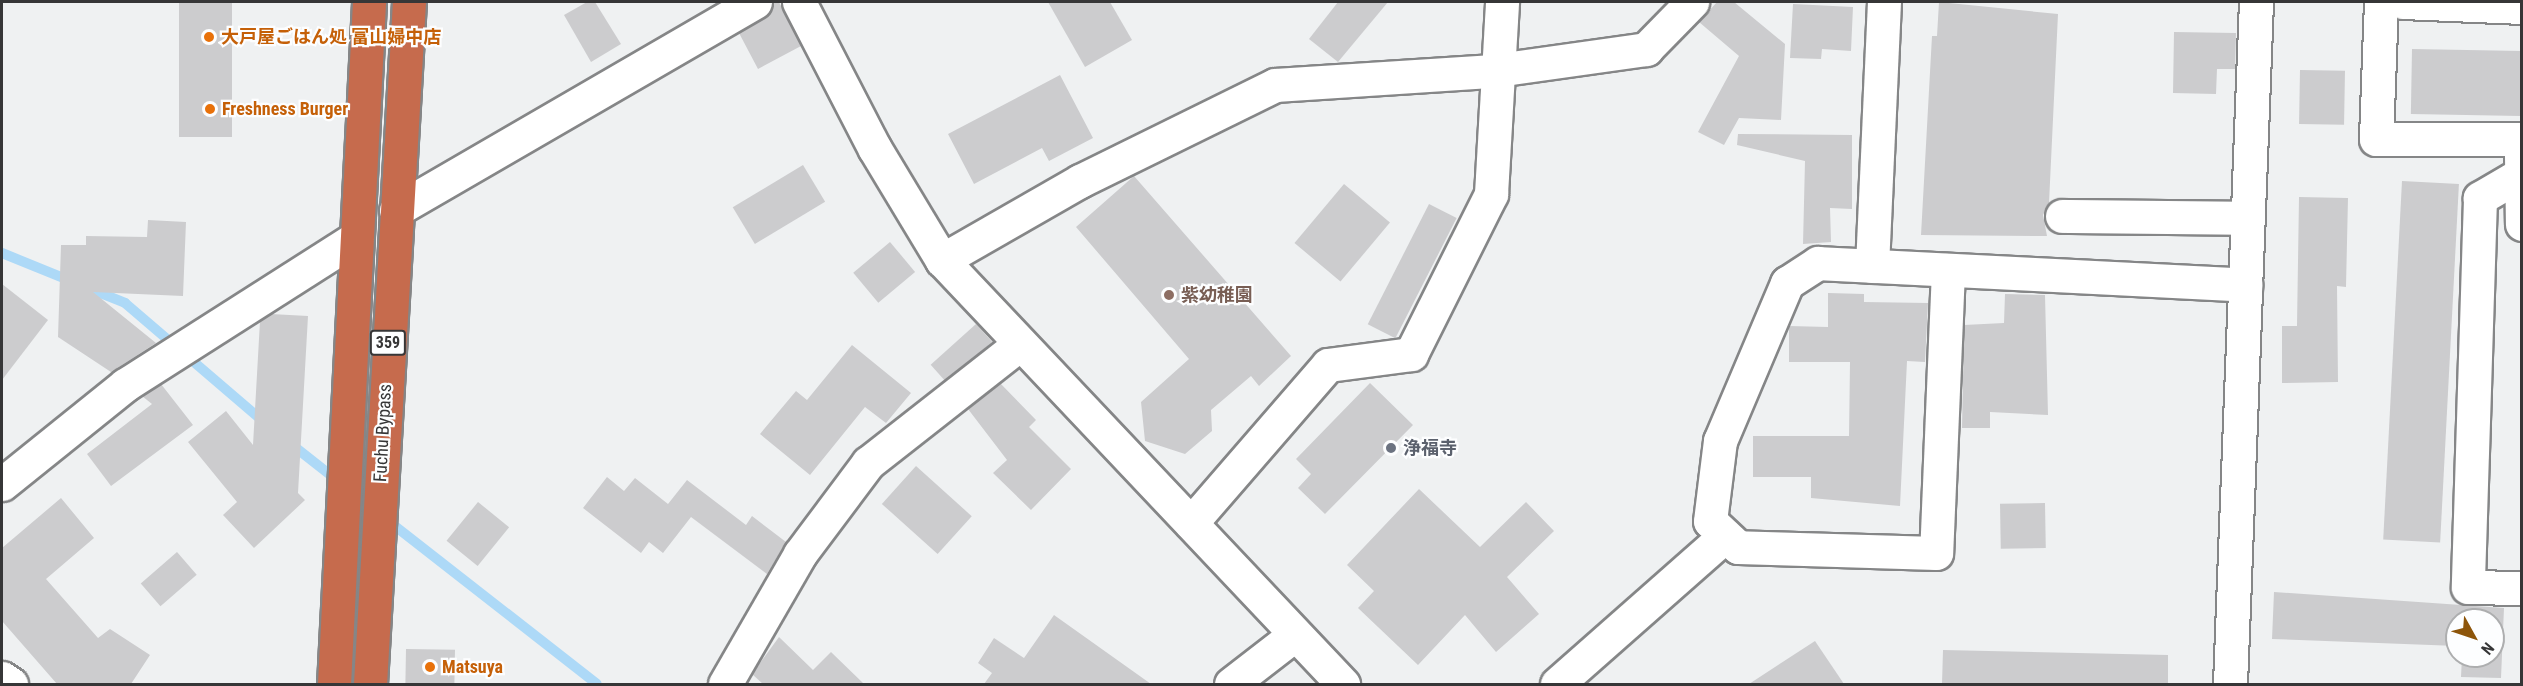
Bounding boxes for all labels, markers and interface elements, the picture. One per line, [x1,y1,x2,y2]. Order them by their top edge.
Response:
place label: 大戸屋ごはん処 富山婦中店 [221,26,441,48]
marker: 大戸屋ごはん処 富山婦中店 [202,30,216,44]
place label: Freshness Burger [222,98,348,120]
marker: Freshness Burger [203,102,217,116]
place label: 紫幼稚園 [1181,284,1253,306]
marker: 紫幼稚園 [1162,288,1176,302]
road number: 359 [368,330,408,356]
street label: Fuchu Bypass [370,383,396,483]
place label: 浄福寺 [1403,437,1457,459]
marker: 浄福寺 [1384,441,1398,455]
north arrow [2445,608,2505,668]
text: N [2477,639,2498,658]
place label: Matsuya [442,656,503,678]
marker: Matsuya [423,660,437,674]

